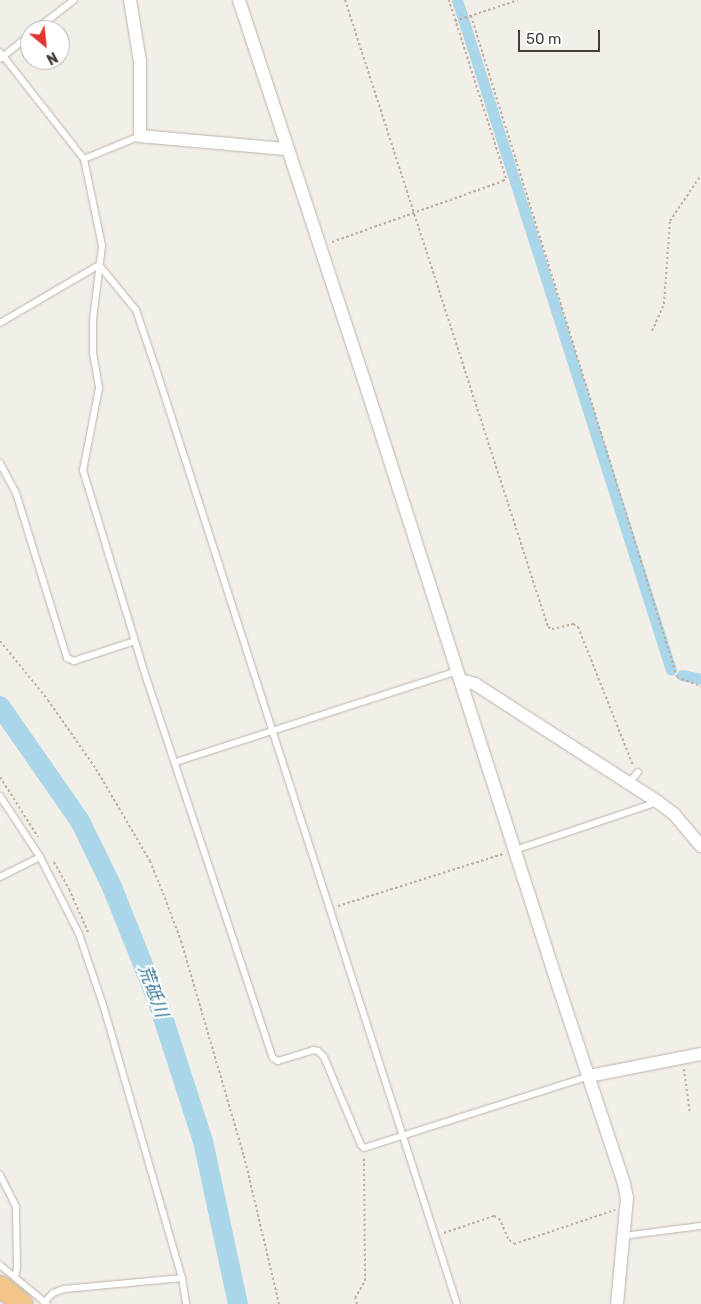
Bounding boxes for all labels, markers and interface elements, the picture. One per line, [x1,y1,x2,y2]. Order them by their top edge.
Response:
north arrow [20,20,70,70]
scale bar [521,20,604,52]
text: 50 m [526,30,561,48]
text: N [43,48,60,68]
water label: 荒砥川 [134,962,172,1020]

